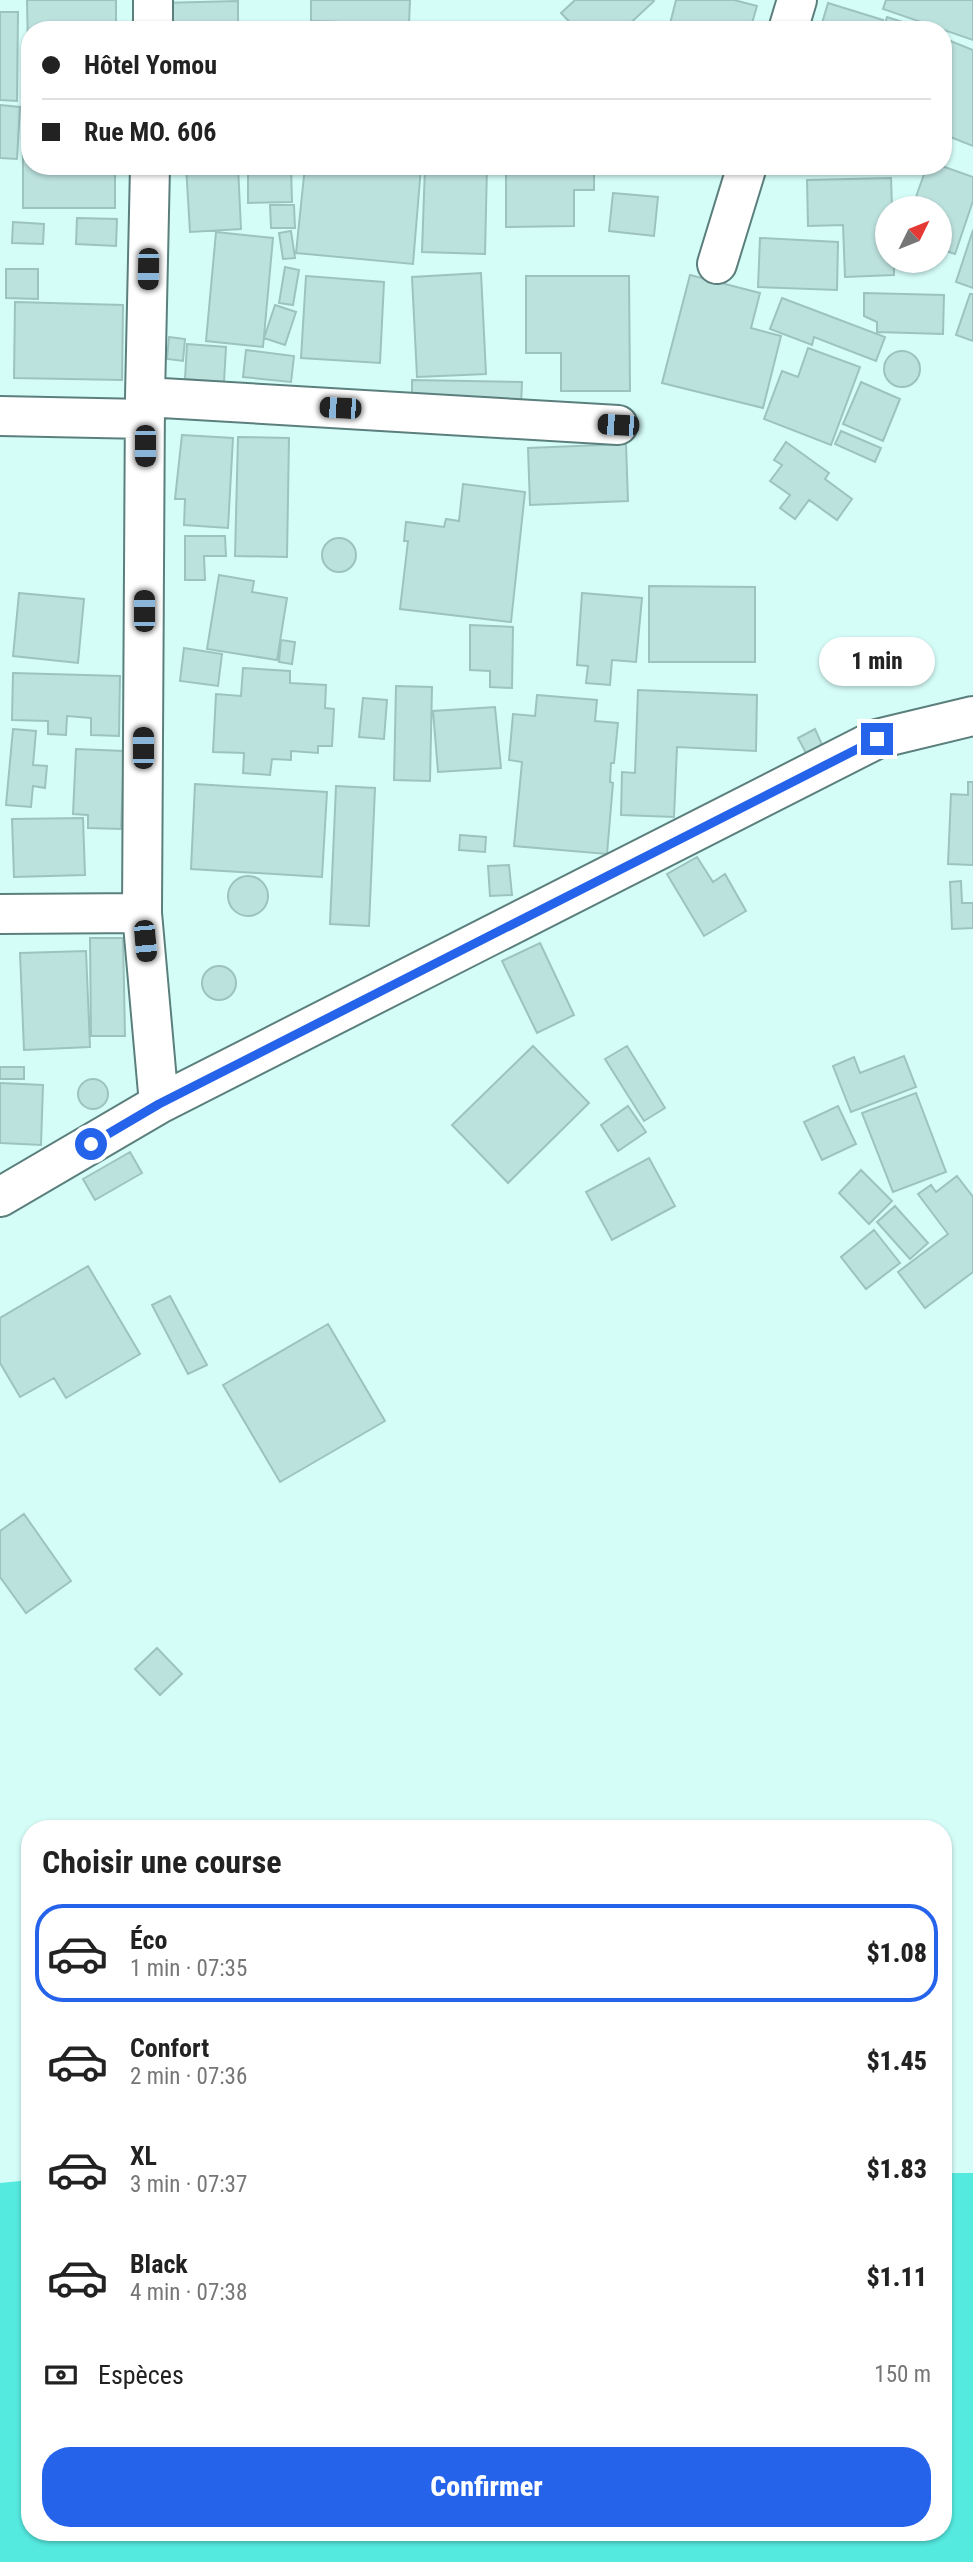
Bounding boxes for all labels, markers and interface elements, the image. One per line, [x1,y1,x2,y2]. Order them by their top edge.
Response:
text: Hôtel Yomou [84,50,217,80]
text: Rue MO. 606 [84,117,216,147]
north arrow [875,196,952,273]
map controls [875,196,952,273]
car [138,248,159,290]
car [319,396,362,420]
car [597,413,640,437]
car [135,425,156,467]
car [134,590,155,632]
callout: 1 min [819,638,935,686]
text: 1 min [851,648,903,675]
route end [861,723,893,755]
car [133,727,154,769]
car [133,919,158,963]
route start [75,1128,107,1160]
text: Choisir une course [42,1843,282,1881]
icon: car [46,1922,109,1985]
text: Éco [130,1925,167,1955]
text: $1.08 [866,1938,927,1968]
text: 1 min · 07:35 [130,1955,247,1982]
icon: car [46,2030,109,2093]
text: Confort [130,2033,209,2063]
text: $1.45 [866,2046,927,2076]
text: 2 min · 07:36 [130,2063,247,2090]
icon: car [46,2138,109,2201]
text: XL [130,2141,157,2171]
text: $1.83 [866,2154,927,2184]
text: 3 min · 07:37 [130,2171,247,2198]
icon: car [46,2246,109,2309]
text: Black [130,2249,188,2279]
text: $1.11 [866,2262,927,2292]
text: 4 min · 07:38 [130,2279,247,2306]
icon: cash [42,2356,80,2394]
text: Espèces [98,2360,184,2390]
text: 150 m [874,2361,931,2388]
button: Confirmer [42,2447,931,2527]

